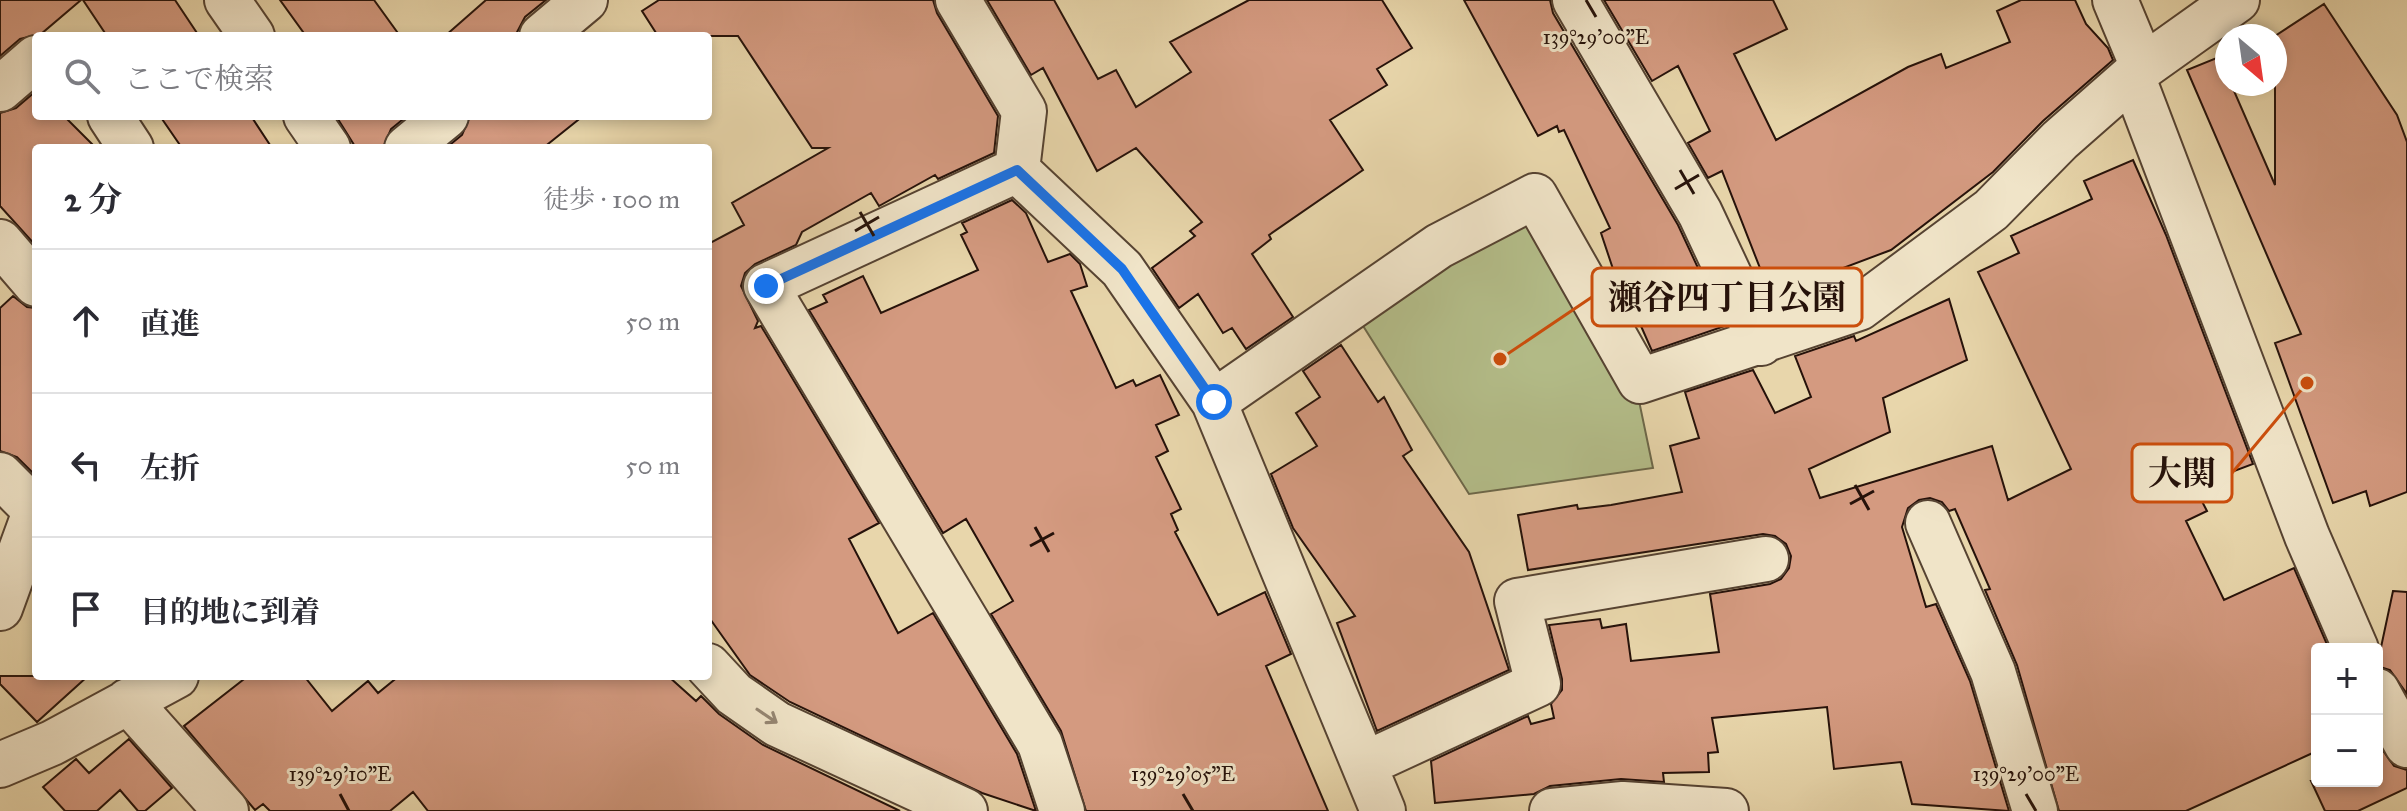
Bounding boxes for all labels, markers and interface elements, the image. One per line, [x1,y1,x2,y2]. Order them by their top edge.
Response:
north arrow [2215,24,2287,96]
text: 139°29'00"E [1543,25,1649,49]
search box [32,32,712,120]
icon: search [60,54,104,98]
text: ここで検索 [124,61,274,97]
text: 2 分 [64,179,122,220]
text: 徒歩 · 100 m [543,183,680,215]
route end [748,268,784,304]
callout: 瀬谷四丁目公園 [1592,268,1862,326]
text: 瀬谷四丁目公園 [1608,277,1846,318]
icon: ahead [64,299,108,343]
text: 50 m [625,305,680,337]
text: 直進 [140,306,200,342]
route start [1196,384,1232,420]
icon: left [64,443,108,487]
callout: 大関 [2132,444,2232,502]
text: 50 m [625,449,680,481]
text: 左折 [140,450,200,486]
text: 大関 [2148,453,2216,494]
icon: arrive [64,587,108,631]
text: 目的地に到着 [140,594,320,630]
map controls [2311,643,2383,787]
button: + [2311,643,2383,715]
one-way arrow [755,708,777,725]
button: − [2311,715,2383,787]
text: 139°29'10"E [289,762,391,786]
text: 139°29'05"E [1131,762,1235,786]
text: 139°29'00"E [1973,762,2079,786]

